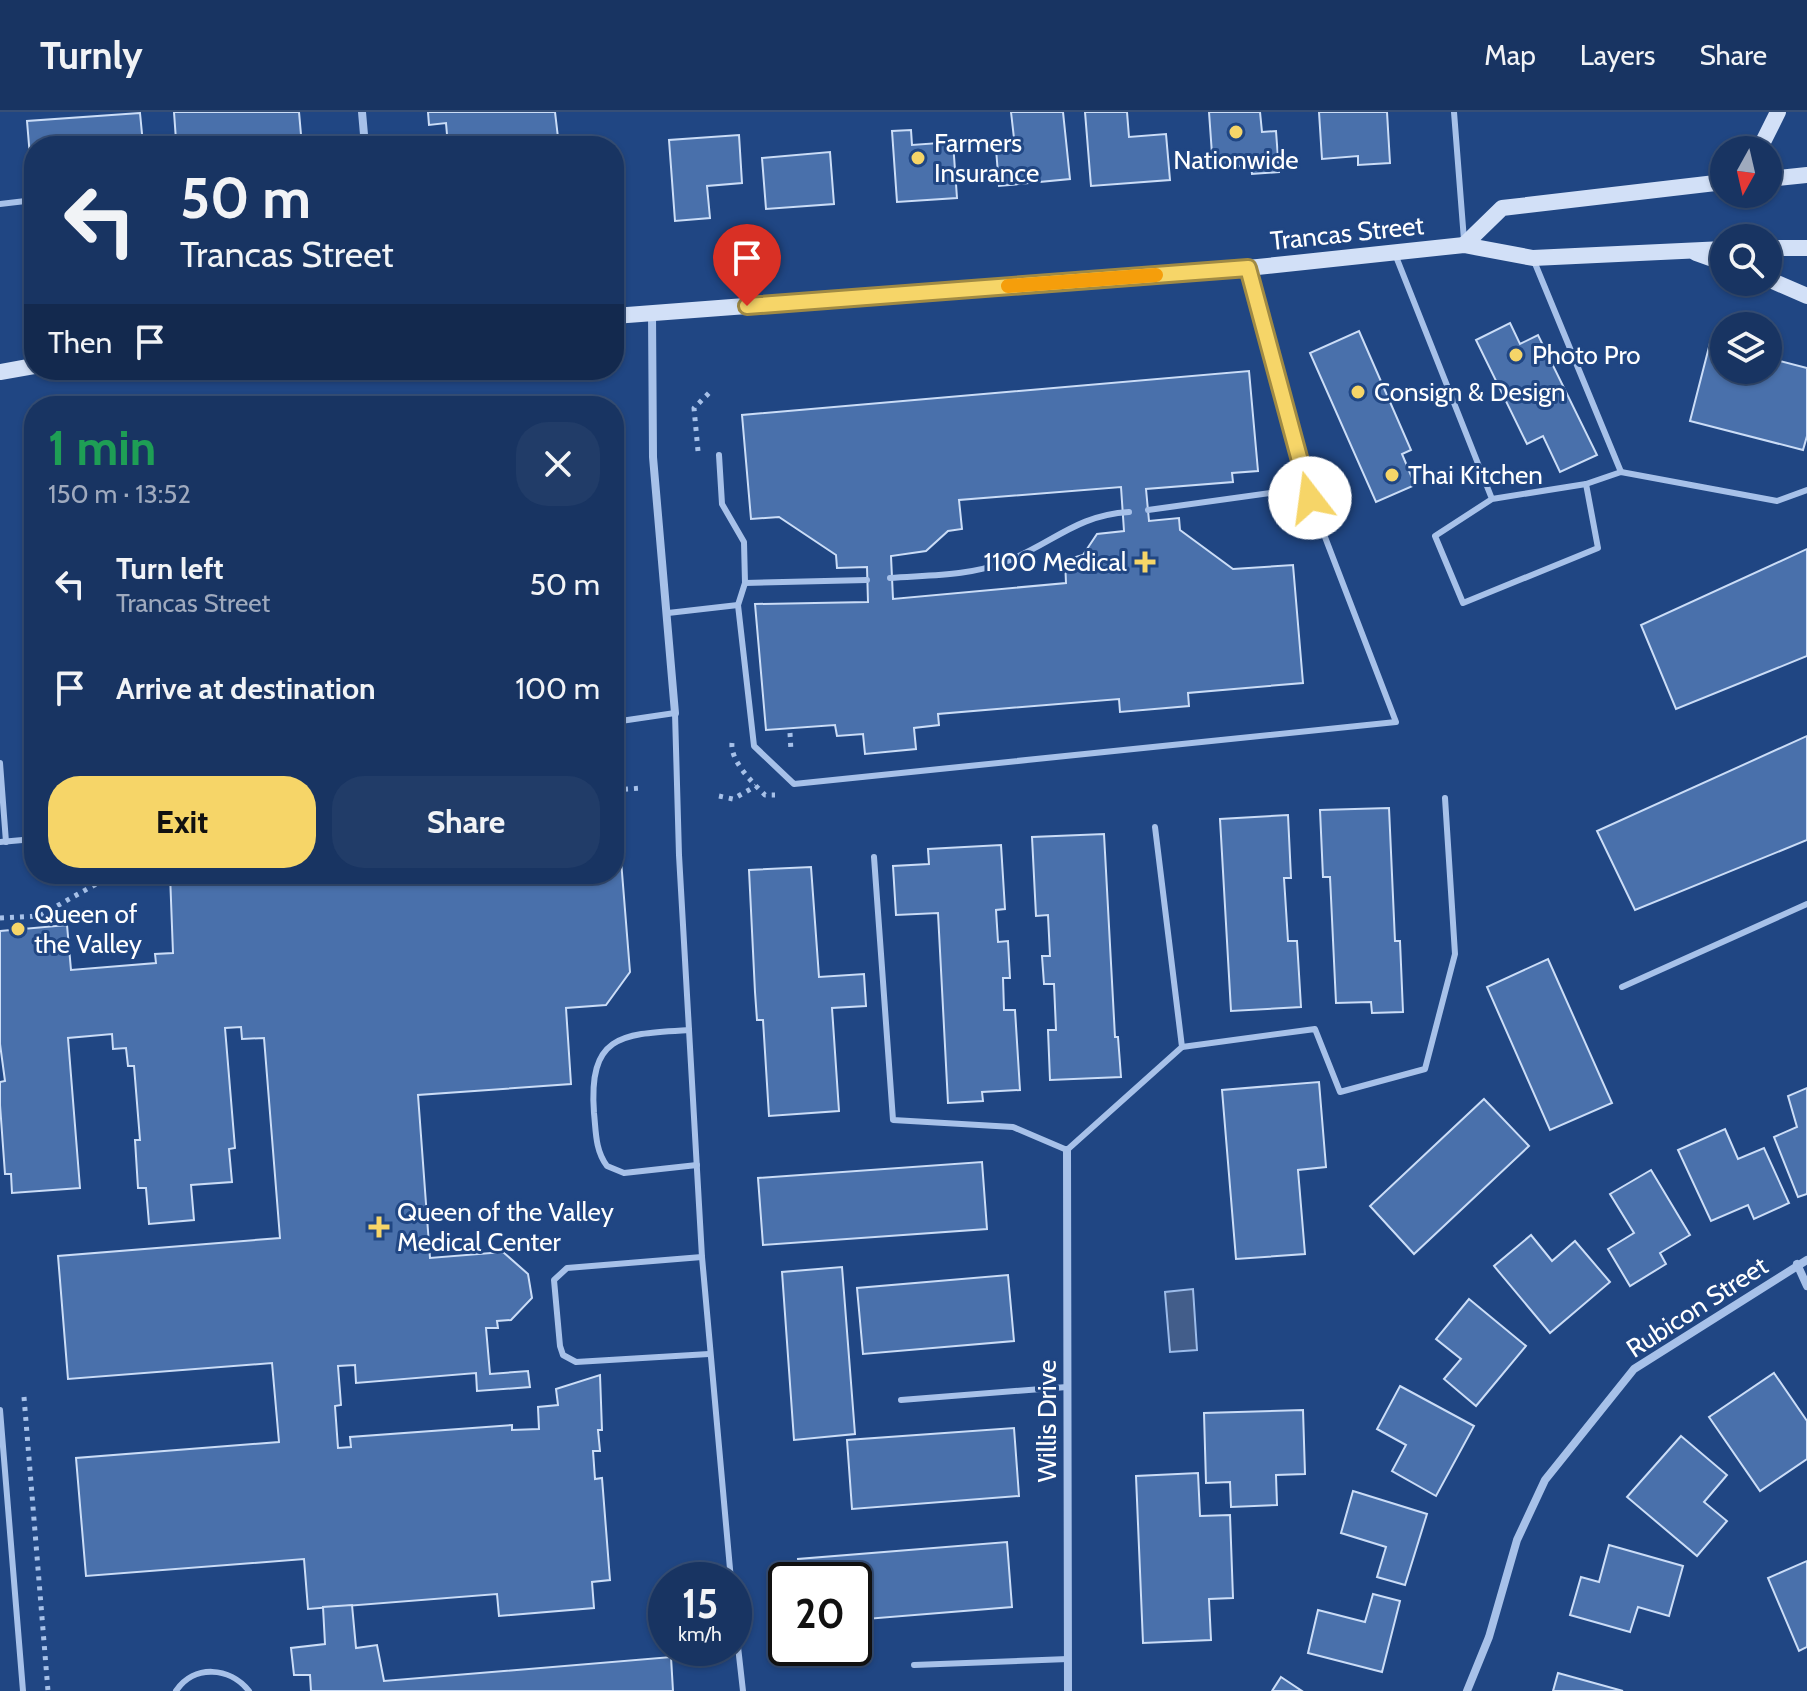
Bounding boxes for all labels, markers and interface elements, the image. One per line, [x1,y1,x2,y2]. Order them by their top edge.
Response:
text: Turnly [40,32,143,79]
text: Map [1484,38,1536,72]
text: Layers [1580,38,1655,72]
text: Share [1699,38,1767,72]
marker: Nationwide [1227,123,1245,141]
place label: Farmers Insurance [934,127,1039,189]
north arrow [1710,136,1782,208]
map controls [1710,136,1782,384]
place label: Nationwide [1173,144,1299,176]
marker: Farmers Insurance [909,149,927,167]
text: 50 m [180,164,311,232]
icon: left [48,168,152,272]
street label: Trancas Street [1269,209,1426,257]
pin [713,224,781,306]
button: search [1710,224,1782,296]
text: Trancas Street [180,232,394,276]
icon: arrive [725,236,769,280]
button: layers [1710,312,1782,384]
icon: arrive [128,320,172,364]
text: Then [48,324,112,361]
place label: Photo Pro [1532,339,1641,371]
marker: Photo Pro [1507,346,1525,364]
place label: Consign & Design [1374,376,1566,408]
marker: Consign & Design [1349,383,1367,401]
text: 1 min [48,419,156,477]
button: close [516,422,600,506]
position arrow [1268,456,1352,540]
place label: Thai Kitchen [1408,459,1543,491]
marker: Thai Kitchen [1383,466,1401,484]
text: 150 m · 13:52 [48,478,191,510]
place label: 1100 Medical [983,546,1127,578]
text: Turn left [116,550,224,587]
marker: 1100 Medical [1134,551,1156,573]
icon: left [48,562,92,606]
text: 50 m [530,566,600,603]
text: Trancas Street [116,587,270,619]
icon: arrive [48,666,92,710]
text: Arrive at destination [116,670,376,707]
text: 100 m [515,670,600,707]
button: Exit [48,776,316,868]
button: Share [332,776,600,868]
place label: Queen of the Valley [34,898,142,960]
marker: Queen of the Valley [9,920,27,938]
place label: Queen of the Valley Medical Center [397,1196,614,1258]
marker: Queen of the Valley Medical Center [368,1216,390,1238]
street label: Rubicon Street [1620,1249,1774,1365]
street label: Willis Drive [1031,1360,1063,1482]
speed limit sign: 20 [768,1562,872,1666]
text: 15 [682,1579,718,1628]
text: km/h [678,1622,722,1646]

